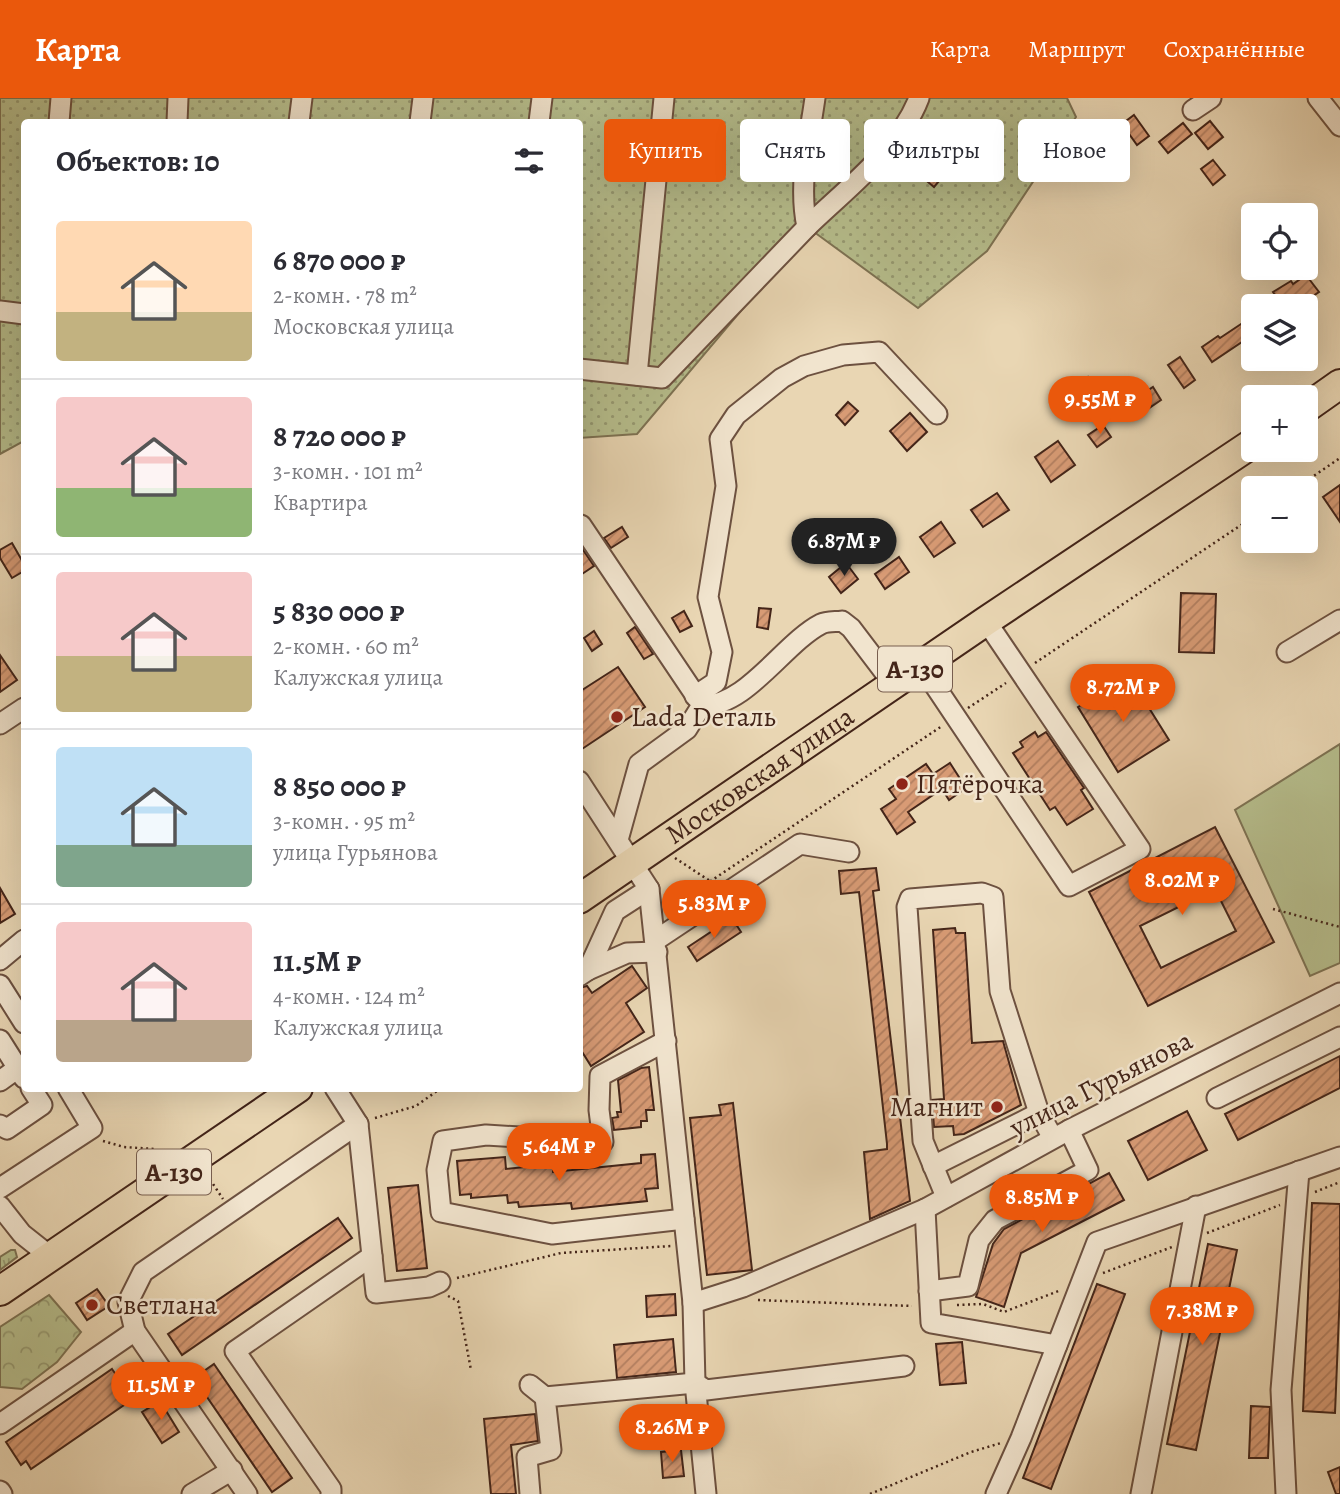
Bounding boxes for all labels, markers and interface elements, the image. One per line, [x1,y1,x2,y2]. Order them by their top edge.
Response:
text: Карта [35,27,121,72]
text: Карта [930,33,990,65]
text: Маршрут [1028,33,1126,65]
text: Сохранённые [1164,33,1305,65]
chip: Купить [604,119,726,182]
chip: Снять [740,119,850,182]
chip: Фильтры [864,119,1004,182]
chip: Новое [1018,119,1130,182]
text: Объектов: 10 [56,141,219,181]
icon: filters [510,142,548,180]
map controls [1241,203,1318,553]
button: locate [1241,203,1318,280]
text: 6 870 000 ₽ [273,240,405,280]
icon: home [112,249,196,333]
text: 2-комн. · 78 m² [273,280,417,311]
button: layers [1241,294,1318,371]
text: Московская улица [273,311,454,342]
pin: 9.55M ₽ [1035,376,1165,436]
text: 9.55M ₽ [1064,383,1136,414]
button: + [1241,385,1318,462]
text: 8 720 000 ₽ [273,416,406,456]
icon: home [112,425,196,509]
text: 3-комн. · 101 m² [273,456,423,487]
button: − [1241,476,1318,553]
text: Квартира [273,487,368,518]
pin: 6.87M ₽ [779,518,909,578]
text: 6.87M ₽ [808,525,880,556]
text: 5 830 000 ₽ [273,591,404,631]
icon: home [112,600,196,684]
text: 2-комн. · 60 m² [273,631,419,662]
road number: А-130 [878,646,952,692]
text: Калужская улица [273,662,443,693]
pin: 8.72M ₽ [1058,664,1188,724]
text: 8.72M ₽ [1086,671,1160,702]
place label: Lada Dеталь [631,698,776,736]
street label: Московская улица [658,698,862,853]
marker: Lada Dеталь [609,709,625,725]
place label: Пятёрочка [916,765,1044,803]
text: 8 850 000 ₽ [273,766,406,806]
icon: home [112,775,196,859]
marker: Пятёрочка [894,776,910,792]
text: 3-комн. · 95 m² [273,806,415,837]
text: улица Гурьянова [273,837,438,868]
pin: 8.02M ₽ [1117,858,1247,917]
text: 8.02M ₽ [1144,864,1220,895]
pin: 5.83M ₽ [649,880,779,940]
text: 5.83M ₽ [678,887,750,918]
text: 11.5M ₽ [273,941,361,981]
icon: home [112,950,196,1034]
text: 4-комн. · 124 m² [273,981,425,1012]
text: Калужская улица [273,1012,443,1043]
street label: улица Гурьянова [1002,1021,1199,1147]
place label: Магнит [890,1088,983,1126]
marker: Магнит [989,1099,1005,1115]
pin: 5.64M ₽ [494,1124,624,1183]
text: 5.64M ₽ [523,1130,595,1161]
road number: А-130 [137,1149,211,1194]
pin: 8.85M ₽ [977,1174,1107,1234]
text: 8.85M ₽ [1005,1181,1079,1212]
place label: Светлана [106,1286,218,1324]
pin: 7.38M ₽ [1137,1288,1267,1347]
text: 7.38M ₽ [1166,1294,1238,1325]
marker: Светлана [84,1297,100,1313]
pin: 11.5M ₽ [96,1362,226,1422]
text: 11.5M ₽ [127,1369,195,1400]
pin: 8.26M ₽ [607,1404,737,1464]
text: 8.26M ₽ [635,1411,709,1442]

